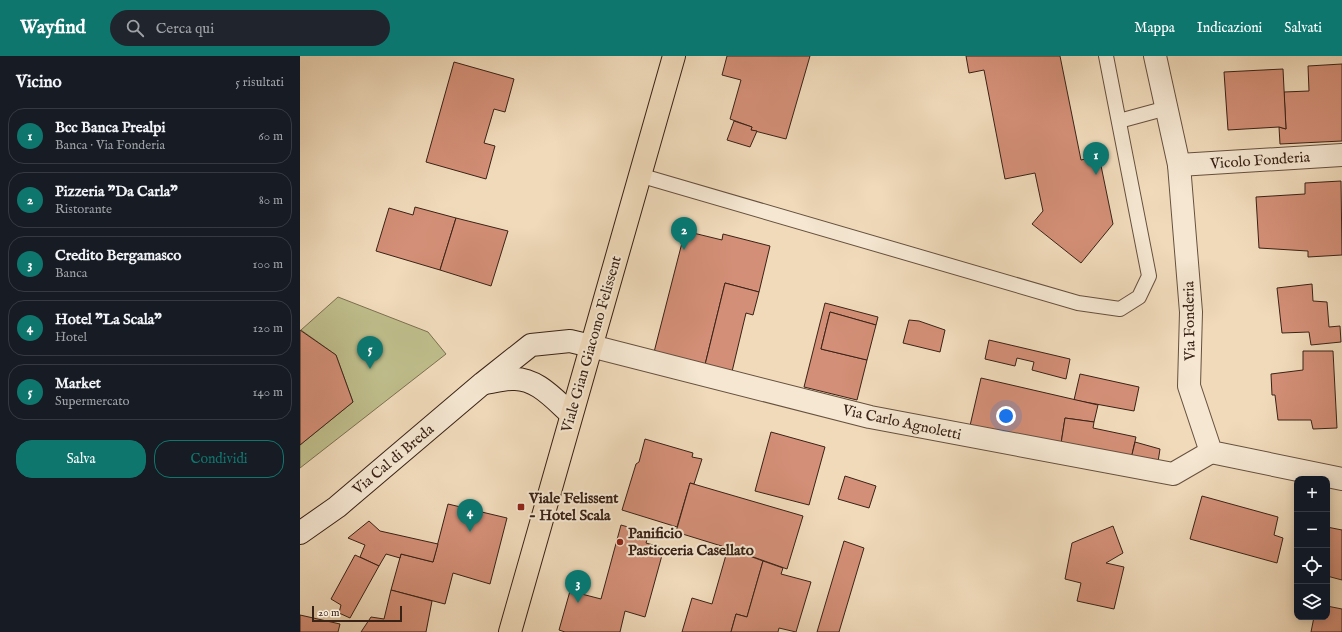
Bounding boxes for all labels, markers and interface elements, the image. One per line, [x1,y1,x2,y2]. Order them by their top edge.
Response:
search box [110,10,390,46]
text: Wayfind [20,16,86,40]
icon: search [124,17,146,39]
text: Cerca qui [156,19,214,38]
text: Mappa [1134,19,1175,37]
text: Indicazioni [1197,19,1262,37]
text: Salvati [1284,19,1322,37]
text: Vicino [16,72,62,93]
text: 5 risultati [235,74,284,91]
text: Bcc Banca Prealpi [55,118,165,137]
text: 1 [28,128,32,145]
text: 60 m [258,128,283,145]
text: Banca · Via Fonderia [55,137,165,154]
pin: 1 [1083,142,1109,175]
street label: Vicolo Fonderia [1209,148,1311,174]
text: Pizzeria "Da Carla" [55,182,178,201]
text: 2 [27,192,33,209]
text: 80 m [259,192,283,209]
text: Ristorante [55,201,112,218]
pin: 2 [671,217,697,250]
text: Credito Bergamasco [55,246,181,265]
street label: Viale Gian Giacomo Felissent [557,254,626,436]
text: 3 [28,256,32,273]
text: 100 m [253,256,283,273]
text: Banca [55,265,87,282]
street label: Via Fonderia [1179,280,1200,362]
text: Hotel "La Scala" [55,310,162,329]
text: 4 [27,320,33,337]
text: 120 m [253,320,283,337]
text: Hotel [55,329,87,346]
pin: 5 [357,336,383,369]
text: Market [55,374,101,393]
text: 5 [28,384,32,401]
text: 140 m [253,384,283,401]
text: Supermercato [55,393,130,410]
street label: Via Carlo Agnoletti [840,400,963,444]
your location [996,406,1016,426]
street label: Via Cal di Breda [348,420,438,500]
button: Salva [16,440,146,478]
button: Condividi [154,440,284,478]
map controls [1294,476,1330,620]
button: + [1294,476,1330,512]
place label: Viale Felissent - Hotel Scala [528,489,619,525]
pin: 4 [457,499,483,532]
marker: Viale Felissent - Hotel Scala [516,502,526,512]
button: − [1294,512,1330,548]
place label: Panificio Pasticceria Casellato [628,524,754,560]
marker: Panificio Pasticceria Casellato [615,537,625,547]
button: locate [1294,548,1330,584]
pin: 3 [565,570,591,603]
button: layers [1294,584,1330,620]
scale bar [312,604,402,623]
text: 20 m [318,606,339,620]

